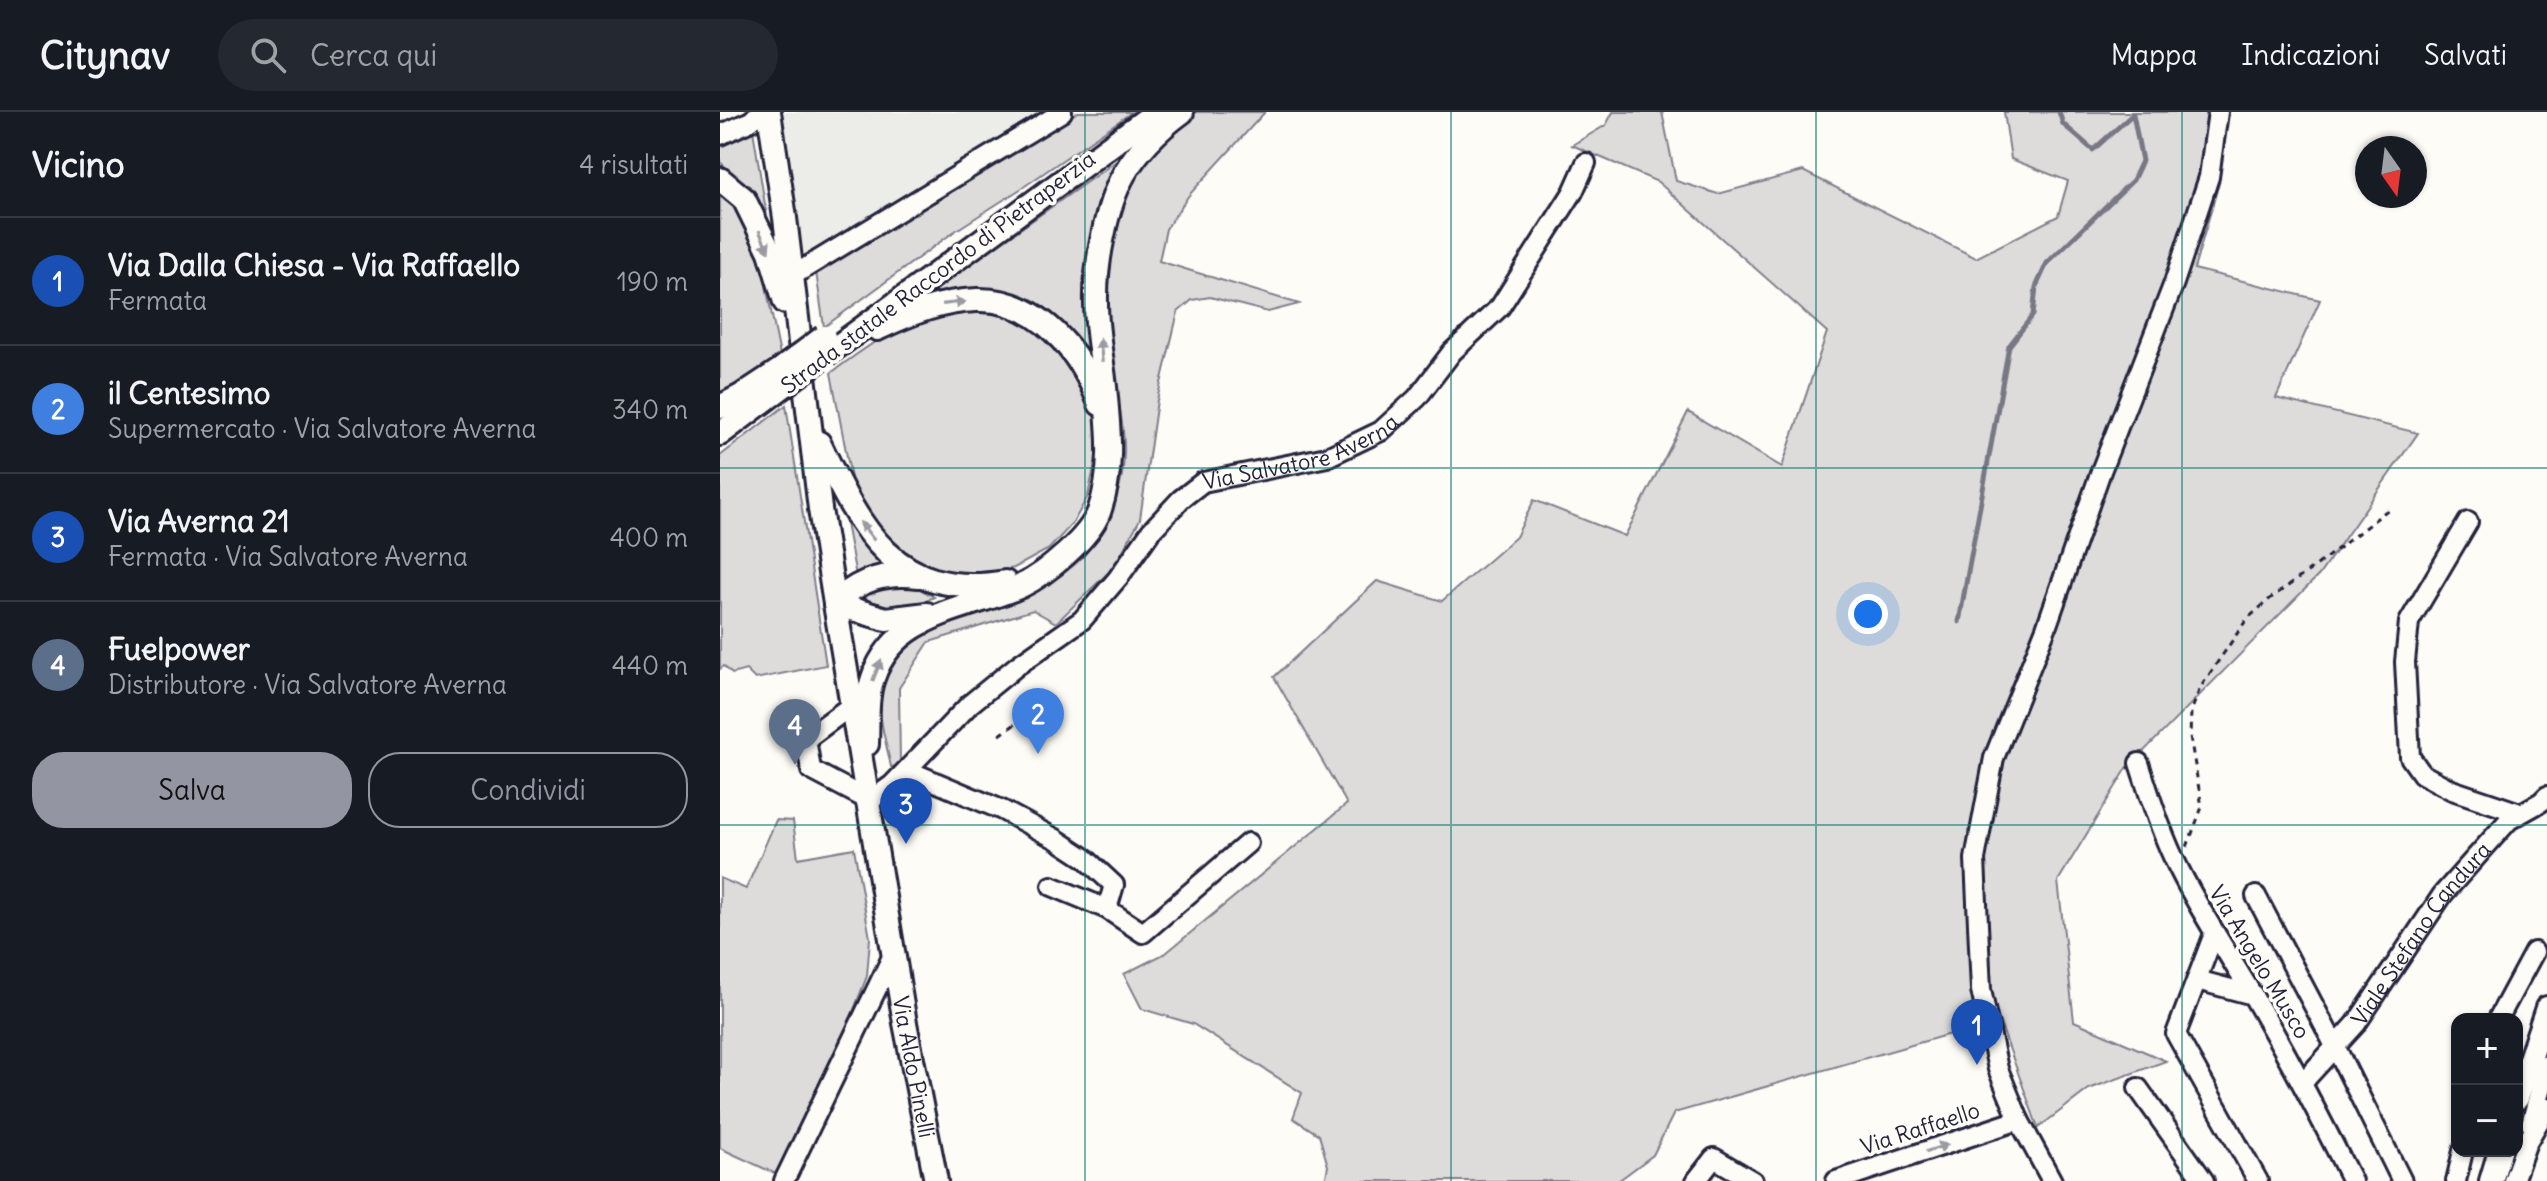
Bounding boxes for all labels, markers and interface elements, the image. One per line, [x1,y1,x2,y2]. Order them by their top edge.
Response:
search box [218,19,778,91]
text: Citynav [40,32,170,79]
icon: search [246,33,290,77]
text: Cerca qui [310,36,437,74]
text: Mappa [2111,37,2197,73]
text: Indicazioni [2241,37,2380,73]
text: Salvati [2424,37,2507,73]
north arrow [2355,136,2427,208]
text: Vicino [32,143,125,186]
street label: Strada statale Raccordo di Pietraperzia [775,145,1101,399]
text: 4 risultati [579,148,688,181]
one-way arrow [757,229,771,253]
text: Via Dalla Chiesa - Via Raffaello [108,246,520,284]
text: 1 [53,265,63,298]
text: 190 m [617,265,688,298]
text: Fermata [108,284,207,317]
one-way arrow [942,296,967,309]
one-way arrow [1094,337,1107,362]
text: il Centesimo [108,374,270,412]
text: 2 [51,393,65,426]
text: 340 m [612,393,688,426]
street label: Via Salvatore Averna [1200,408,1404,496]
text: Supermercato · Via Salvatore Averna [108,412,536,445]
text: Via Averna 21 [108,502,290,540]
text: 3 [51,521,65,554]
text: 400 m [610,521,688,554]
one-way arrow [859,521,876,541]
text: Fermata · Via Salvatore Averna [108,540,468,573]
your location [1848,594,1888,634]
text: Fuelpower [108,630,250,668]
text: 4 [50,649,66,682]
text: 440 m [612,649,688,682]
one-way arrow [871,658,884,682]
text: Distributore · Via Salvatore Averna [108,668,507,701]
pin: 2 [1012,688,1064,754]
pin: 4 [769,699,821,765]
button: Salva [32,752,352,828]
button: Condividi [368,752,688,828]
pin: 3 [880,778,932,844]
street label: Viale Stefano Candura [2345,836,2497,1031]
street label: Via Angelo Musco [2203,880,2317,1044]
street label: Via Aldo Pinelli [887,994,941,1140]
pin: 1 [1951,999,2003,1065]
map controls [2451,1013,2523,1157]
button: + [2451,1013,2523,1085]
button: − [2451,1085,2523,1157]
street label: Via Raffaello [1857,1096,1983,1160]
one-way arrow [1925,1141,1949,1153]

